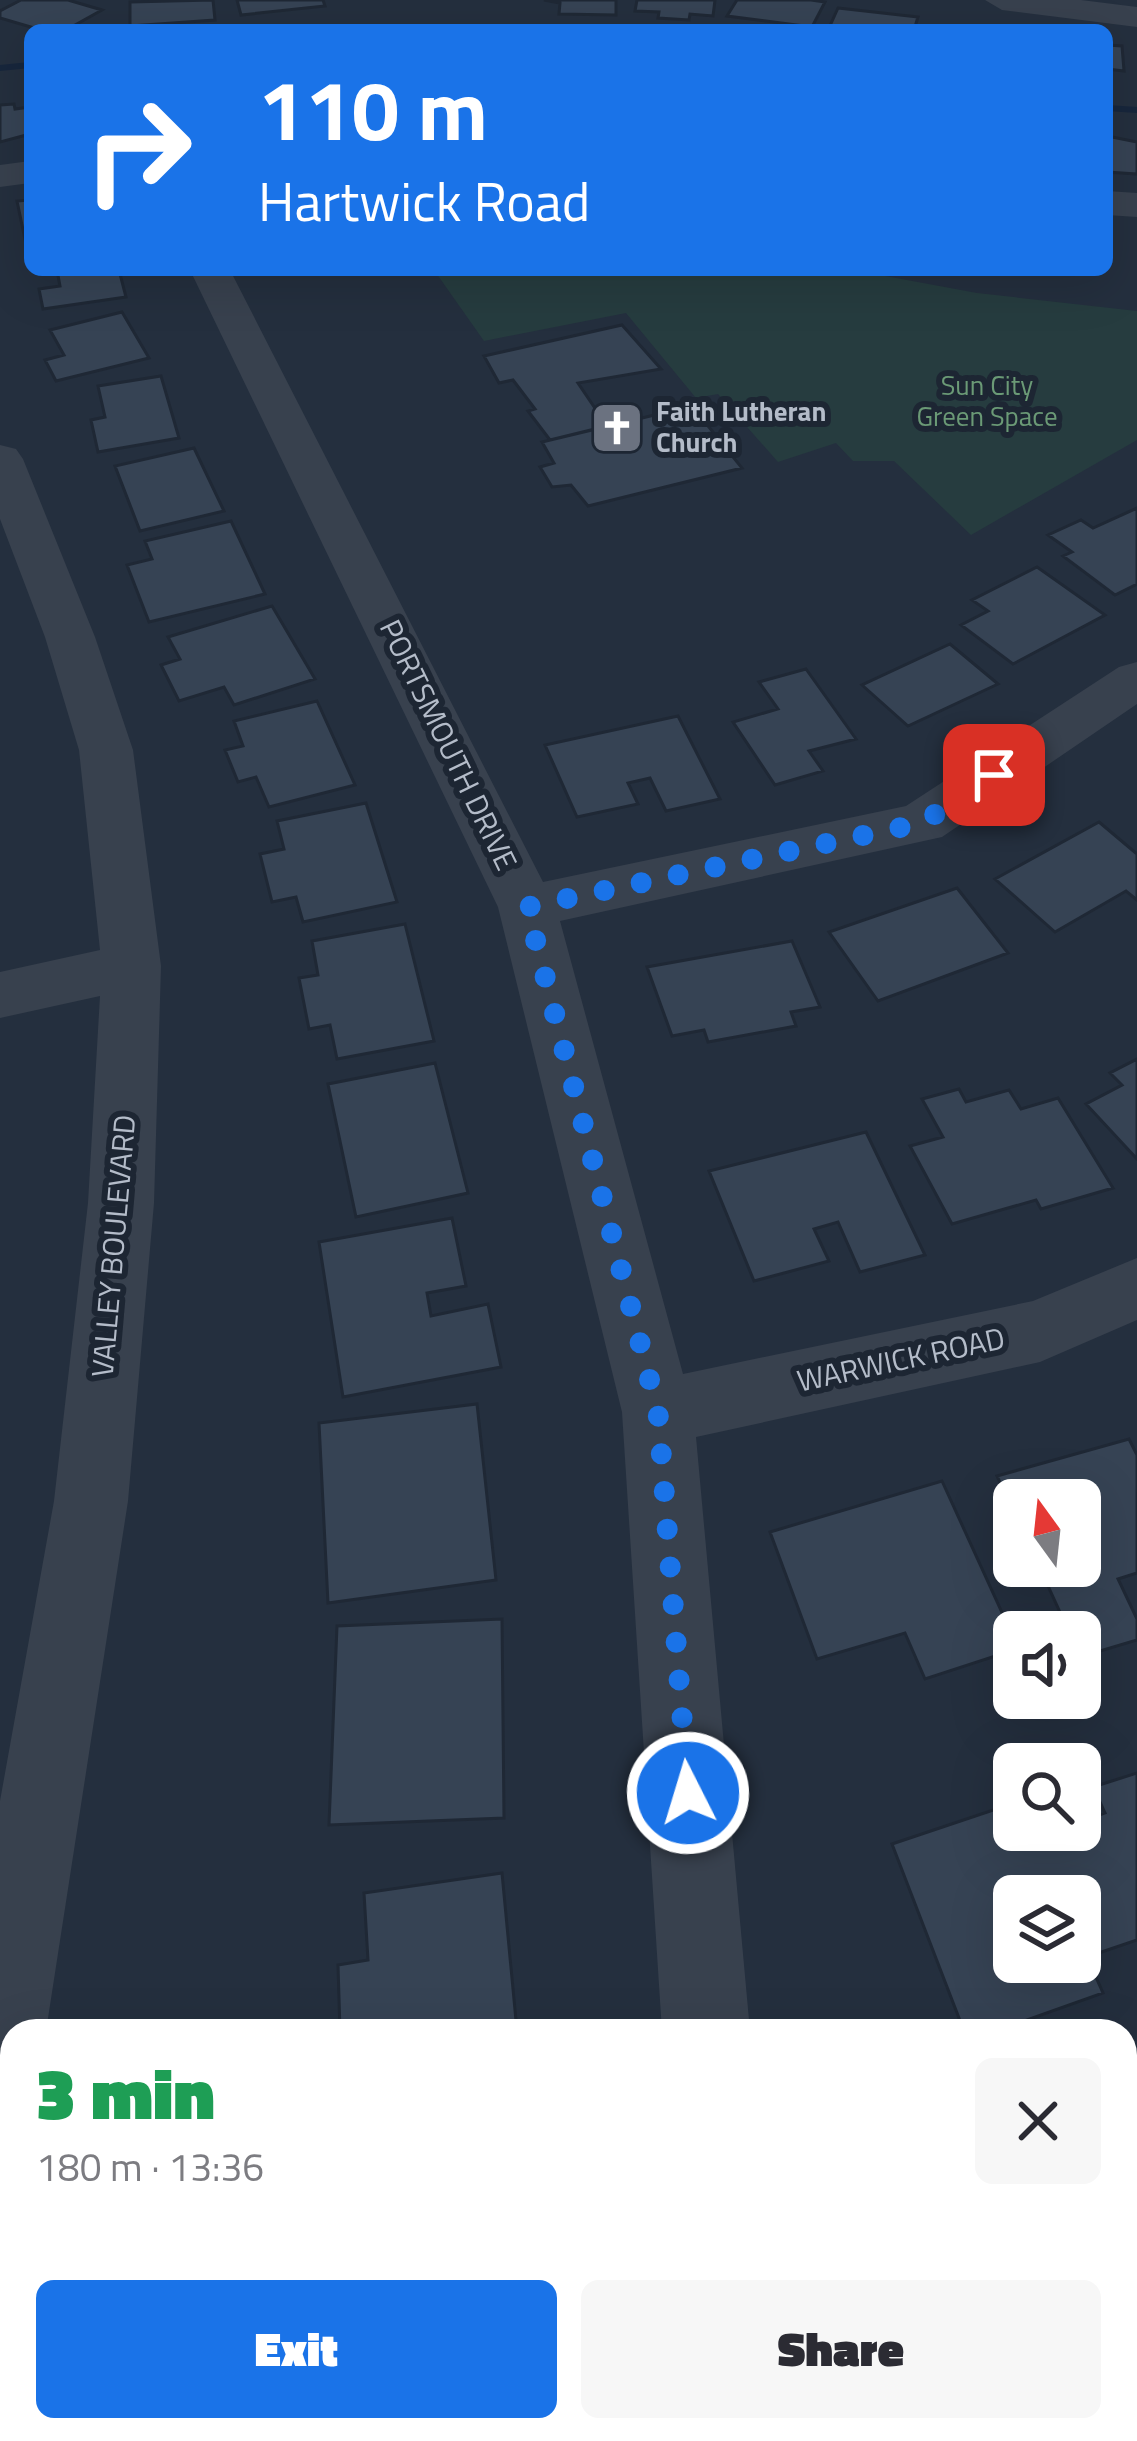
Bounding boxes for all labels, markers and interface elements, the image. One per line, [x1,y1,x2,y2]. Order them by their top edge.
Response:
text: 110 m [258,45,488,173]
icon: right [60,72,216,228]
text: Hartwick Road [258,160,590,242]
park label: Sun City Green Space [916,364,1058,436]
place label: Faith Lutheran Church [656,390,826,462]
church icon: Faith Lutheran Church [589,400,645,456]
street label: PORTSMOUTH DRIVE [368,611,530,878]
pin [943,724,1045,826]
icon: arrive [961,742,1027,808]
street label: VALLEY BOULEVARD [79,1113,147,1379]
street label: WARWICK ROAD [793,1315,1009,1403]
north arrow [993,1479,1101,1587]
map controls [993,1479,1101,1983]
button: sound [993,1611,1101,1719]
position arrow [625,1730,751,1856]
button: search [993,1743,1101,1851]
button: layers [993,1875,1101,1983]
text: 3 min [36,2037,215,2147]
button: close [975,2058,1101,2184]
text: 180 m · 13:36 [36,2137,264,2196]
button: Exit [36,2280,557,2418]
button: Share [581,2280,1101,2418]

